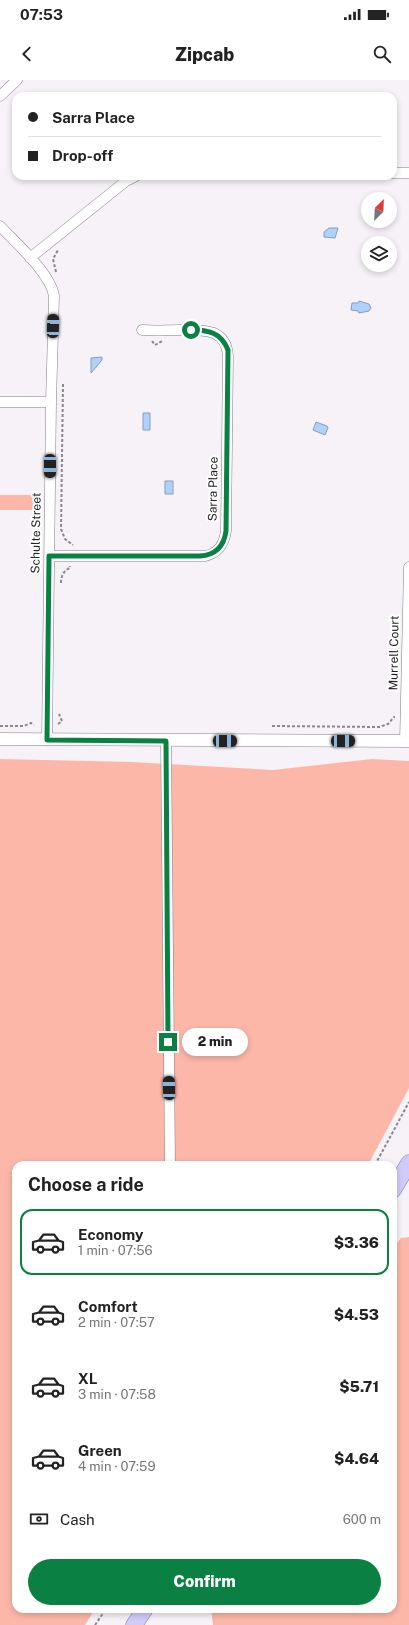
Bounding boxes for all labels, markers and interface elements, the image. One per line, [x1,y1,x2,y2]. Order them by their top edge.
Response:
text: 07:53 [20,6,63,23]
icon: back [16,43,38,65]
icon: search [371,43,393,65]
text: Zipcab [175,44,234,65]
text: Sarra Place [52,109,135,126]
text: Drop-off [52,147,113,164]
north arrow [361,192,397,228]
map controls [361,192,397,272]
button: layers [361,236,397,272]
car [47,314,59,338]
route start [182,321,200,339]
car [44,454,56,478]
street label: Sarra Place [205,456,221,521]
street label: Schulte Street [28,492,44,574]
street label: Murrell Court [386,615,402,691]
car [213,735,237,747]
car [331,735,355,747]
callout: 2 min [182,1028,248,1056]
route end [159,1033,177,1051]
text: 2 min [198,1034,232,1049]
car [163,1076,175,1100]
text: Choose a ride [28,1174,144,1195]
icon: car [30,1224,66,1260]
text: Economy [78,1226,143,1243]
text: $3.36 [334,1234,379,1251]
text: 1 min · 07:56 [78,1243,153,1258]
icon: car [30,1296,66,1332]
text: Comfort [78,1298,138,1315]
text: $4.53 [334,1306,379,1323]
text: 2 min · 07:57 [78,1315,155,1330]
icon: car [30,1368,66,1404]
text: XL [78,1370,97,1387]
text: $5.71 [339,1378,379,1395]
text: 3 min · 07:58 [78,1387,156,1402]
icon: car [30,1440,66,1476]
text: Green [78,1442,122,1459]
text: $4.64 [334,1450,379,1467]
text: 4 min · 07:59 [78,1459,156,1474]
icon: cash [28,1508,50,1530]
text: Cash [60,1511,95,1528]
text: 600 m [343,1512,381,1527]
button: Confirm [28,1559,381,1605]

